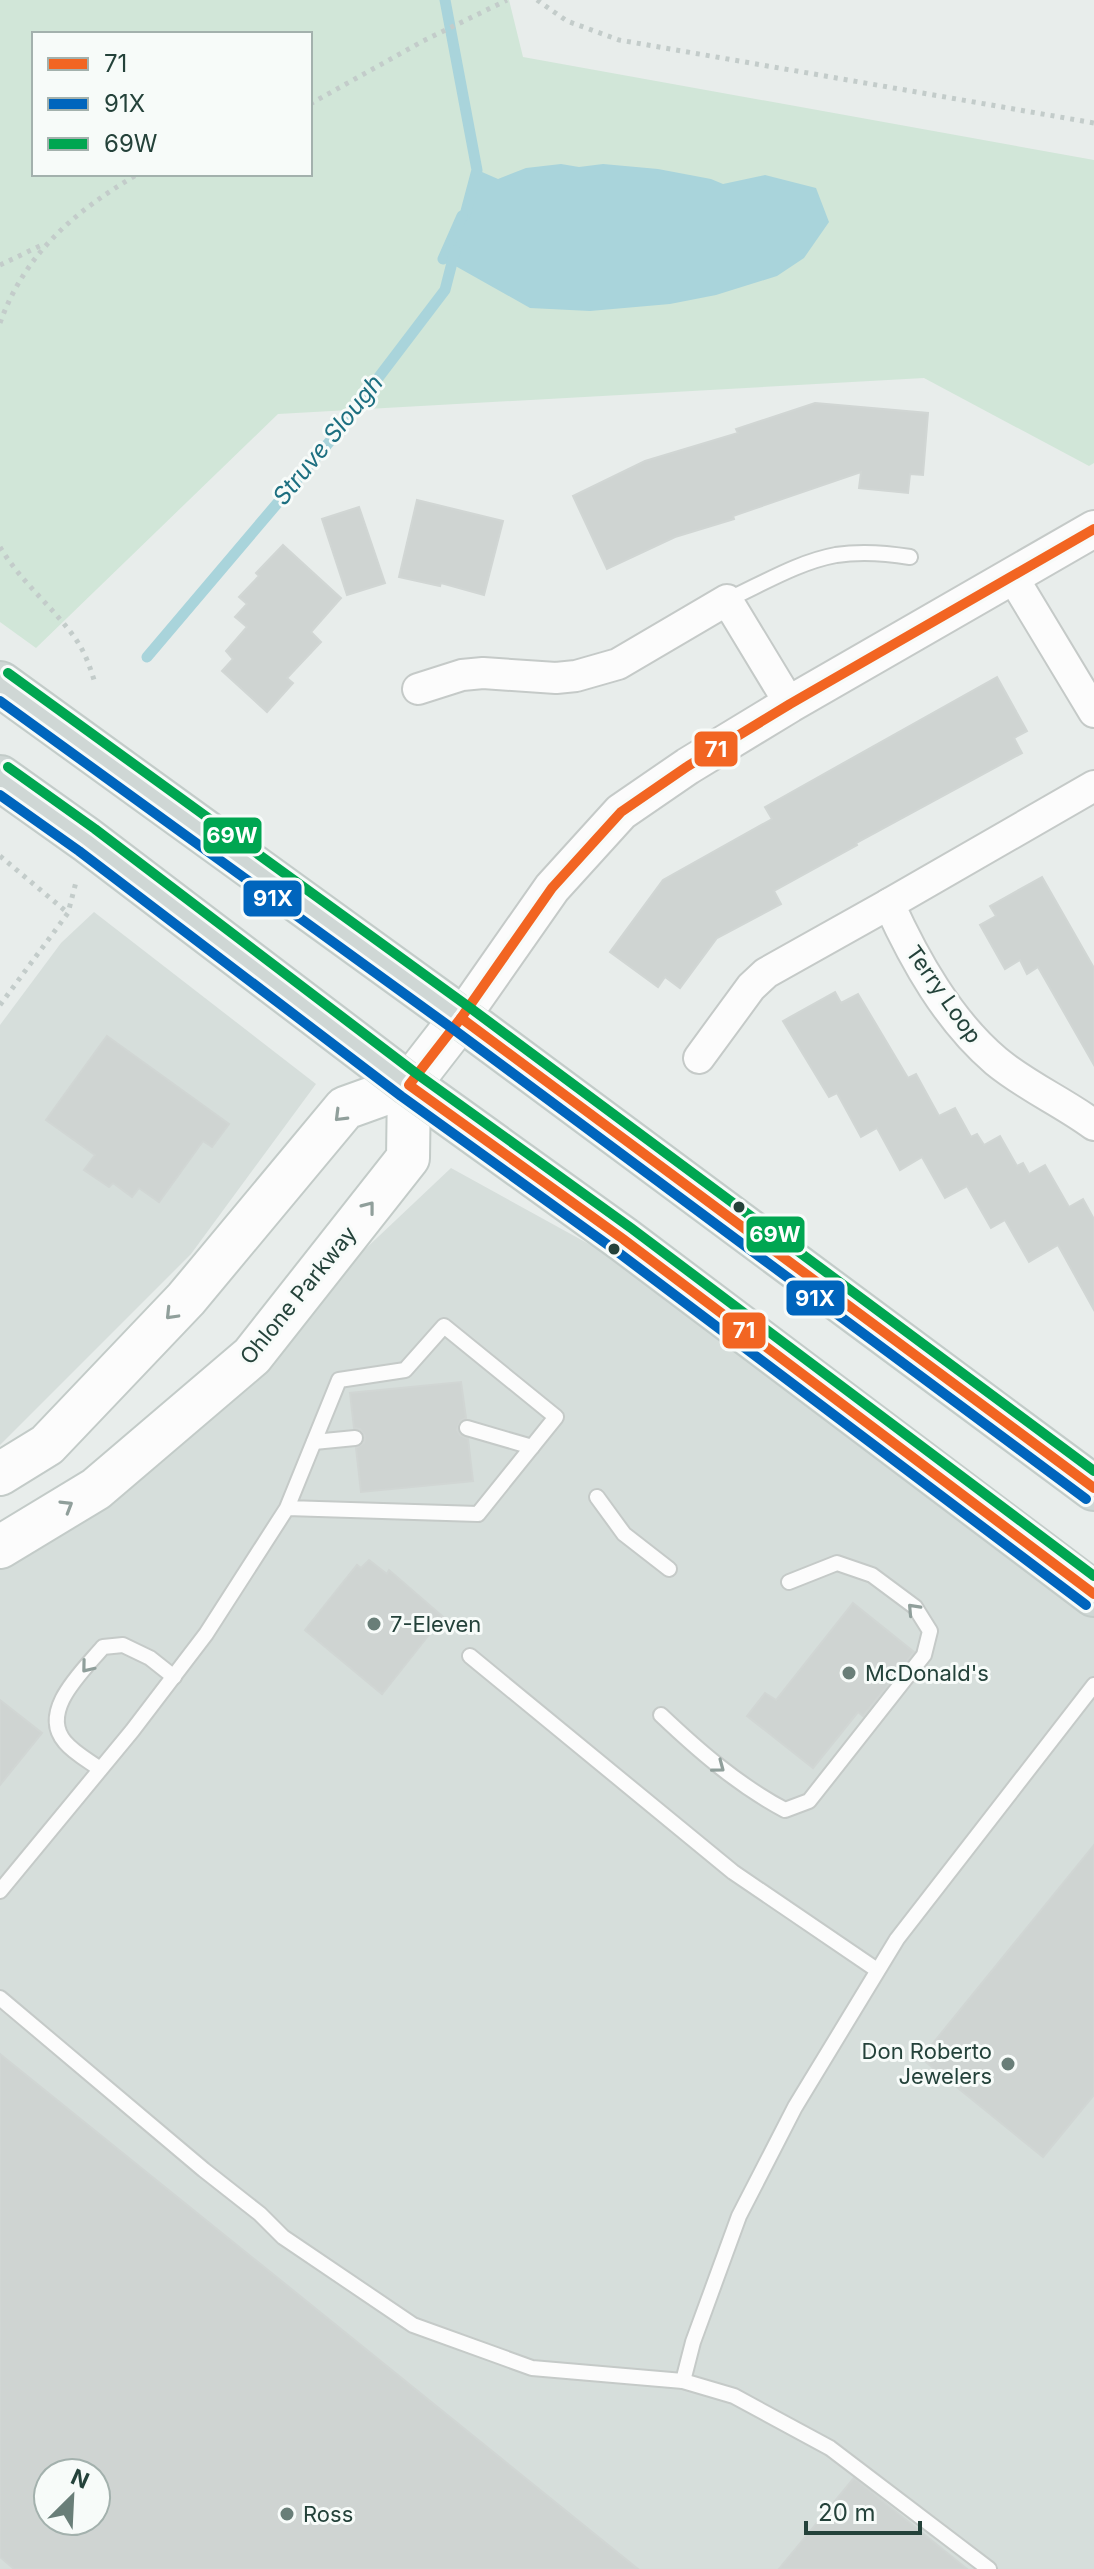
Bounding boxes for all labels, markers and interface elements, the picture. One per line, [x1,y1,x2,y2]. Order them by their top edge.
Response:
legend [32,32,312,176]
text: 71 [104,49,127,78]
text: 91X [104,89,145,118]
text: 69W [104,129,158,158]
water label: Struve Slough [266,369,389,511]
line badge: 71 [693,730,739,768]
text: 71 [705,736,727,762]
line badge: 69W [202,816,263,855]
text: 69W [206,822,258,848]
line badge: 91X [242,879,303,918]
text: 91X [253,885,293,911]
street label: Terry Loop [901,940,987,1048]
one-way arrow [334,1107,349,1122]
unlabelled marker [731,1199,747,1215]
one-way arrow [359,1202,374,1216]
line badge: 69W [745,1215,806,1254]
street label: Ohlone Parkway [234,1221,362,1369]
text: 69W [749,1221,801,1247]
unlabelled marker [606,1241,622,1257]
line badge: 91X [785,1279,846,1317]
text: 91X [795,1285,835,1311]
one-way arrow [166,1305,181,1319]
line badge: 71 [721,1311,767,1350]
text: 71 [733,1317,755,1343]
one-way arrow [58,1500,73,1516]
one-way arrow [908,1604,923,1618]
place label: 7-Eleven [390,1611,481,1637]
marker: 7-Eleven [365,1615,383,1633]
one-way arrow [82,1658,97,1672]
place label: McDonald's [865,1660,989,1686]
marker: McDonald's [840,1664,858,1682]
one-way arrow [710,1757,725,1771]
place label: Don Roberto Jewelers [862,2038,992,2089]
marker: Don Roberto Jewelers [999,2055,1017,2073]
north arrow [32,2457,112,2537]
text: N [67,2463,93,2494]
scale bar [806,2485,920,2535]
text: 20 m [818,2498,876,2527]
place label: Ross [303,2501,353,2527]
marker: Ross [278,2505,296,2523]

